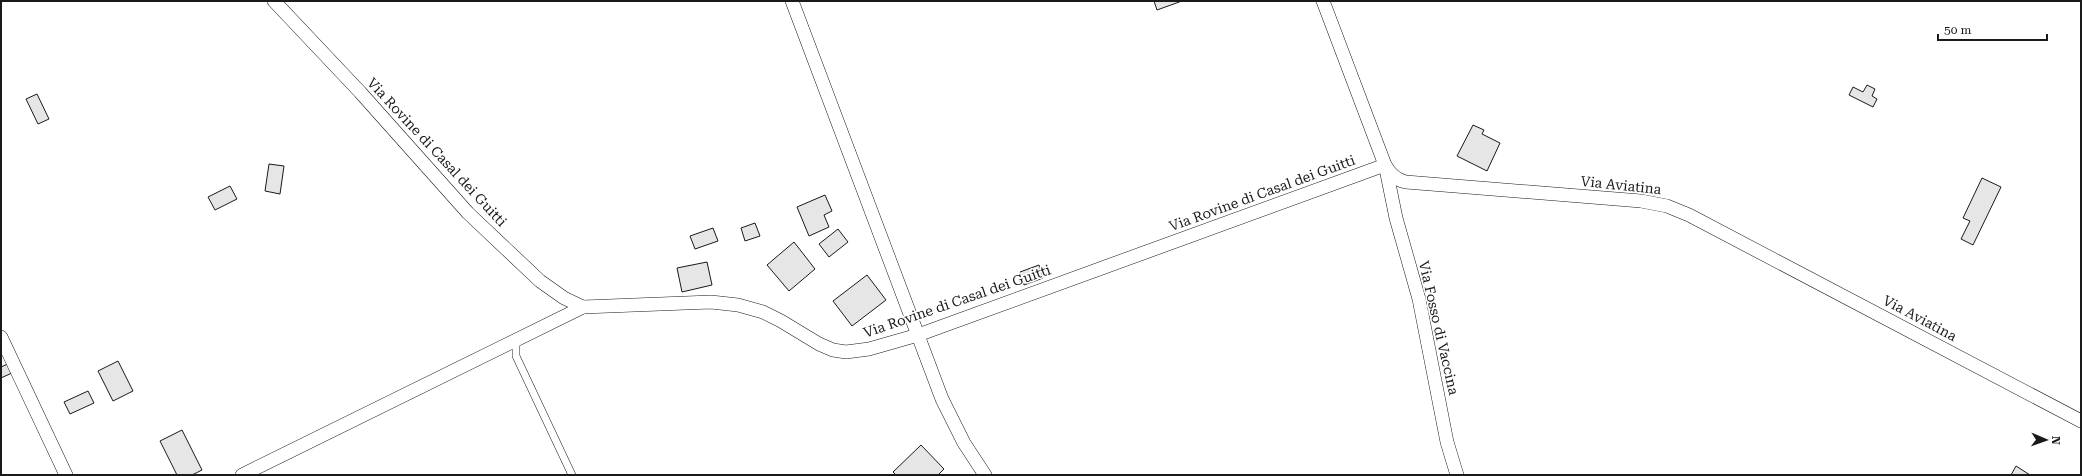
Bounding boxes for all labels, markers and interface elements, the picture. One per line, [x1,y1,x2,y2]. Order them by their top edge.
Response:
scale bar [1938,16,2047,42]
text: 50 m [1944,23,1971,37]
street label: Via Rovine di Casal dei Guitti [364,75,510,230]
street label: Via Rovine di Casal dei Guitti [1167,152,1358,234]
street label: Via Aviatina [1580,173,1663,197]
street label: Via Fosso di Vaccina [1416,259,1462,397]
street label: Via Rovine di Casal dei Guitti [861,261,1053,341]
street label: Via Aviatina [1880,292,1960,344]
north arrow [2026,420,2066,460]
text: N [2049,436,2062,445]

